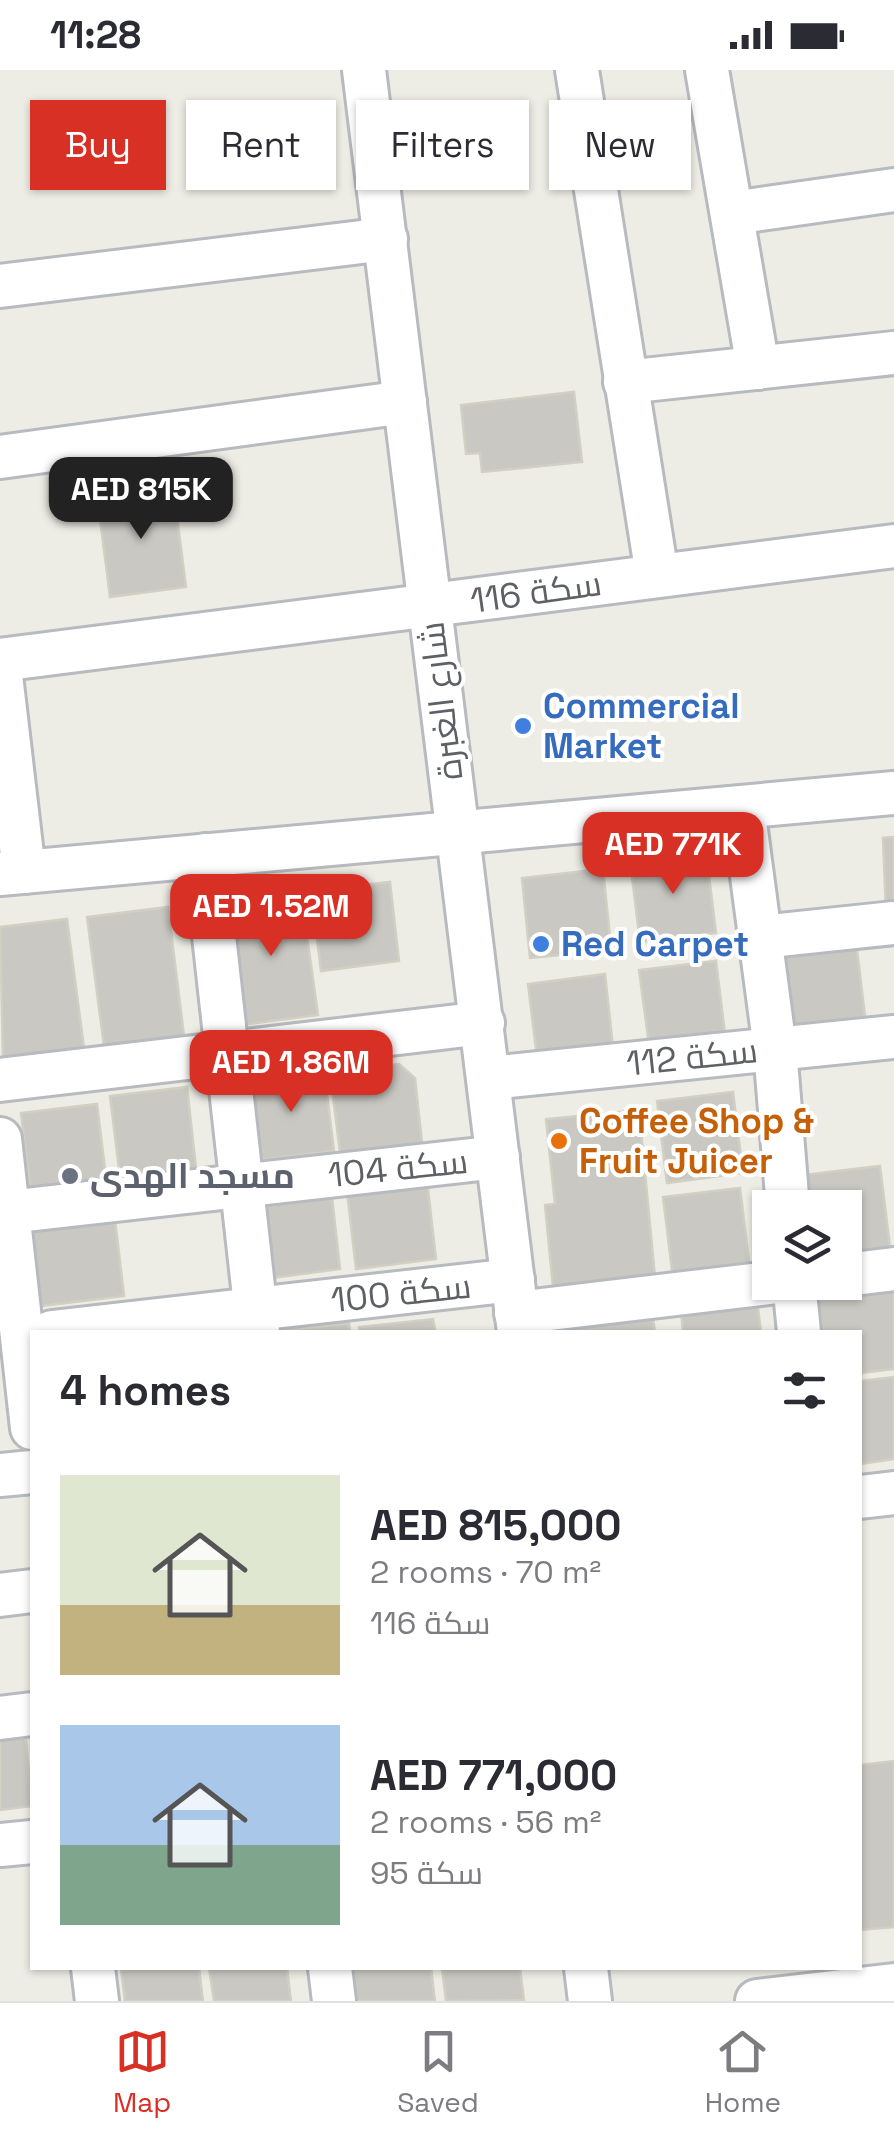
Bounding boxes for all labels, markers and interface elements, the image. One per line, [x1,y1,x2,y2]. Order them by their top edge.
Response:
text: 11:28 [50,11,141,59]
chip: Buy [30,100,166,190]
chip: Rent [186,100,336,190]
chip: Filters [356,100,529,190]
chip: New [549,100,691,190]
pin: AED 815K [38,457,244,542]
text: AED 815K [71,469,211,509]
street label: سكة 116 [468,561,604,623]
street label: شارع الغبرة [409,619,474,783]
place label: Commercial Market [543,684,740,768]
marker: Commercial Market [512,715,534,737]
pin: AED 771K [570,812,776,897]
text: AED 771K [604,824,742,864]
pin: AED 1.52M [157,874,385,959]
text: AED 1.52M [192,886,350,926]
place label: Red Carpet [561,922,749,966]
marker: Red Carpet [530,933,552,955]
street label: سكة 112 [624,1028,760,1086]
pin: AED 1.86M [177,1030,405,1115]
text: AED 1.86M [212,1042,370,1082]
place label: Coffee Shop & Fruit Juicer [579,1099,814,1183]
marker: Coffee Shop & Fruit Juicer [548,1130,570,1152]
street label: سكة 104 [326,1139,470,1197]
place label: مسجد الهدى [90,1154,295,1198]
marker: مسجد الهدى [59,1165,81,1187]
map controls [752,1190,862,1300]
button: layers [752,1190,862,1300]
street label: سكة 100 [329,1264,473,1322]
icon: filters [777,1363,832,1418]
text: 4 homes [60,1364,231,1417]
text: AED 815,000 [370,1499,621,1552]
icon: home [140,1515,260,1635]
text: 2 rooms · 70 m² [370,1552,601,1592]
text: سكة 116 [370,1603,491,1643]
text: AED 771,000 [370,1749,617,1802]
icon: home [140,1765,260,1885]
text: 2 rooms · 56 m² [370,1802,602,1842]
text: سكة 95 [370,1853,483,1893]
tab: Map [113,2024,171,2120]
tab: Saved [397,2024,479,2120]
tab: Home [705,2024,781,2120]

